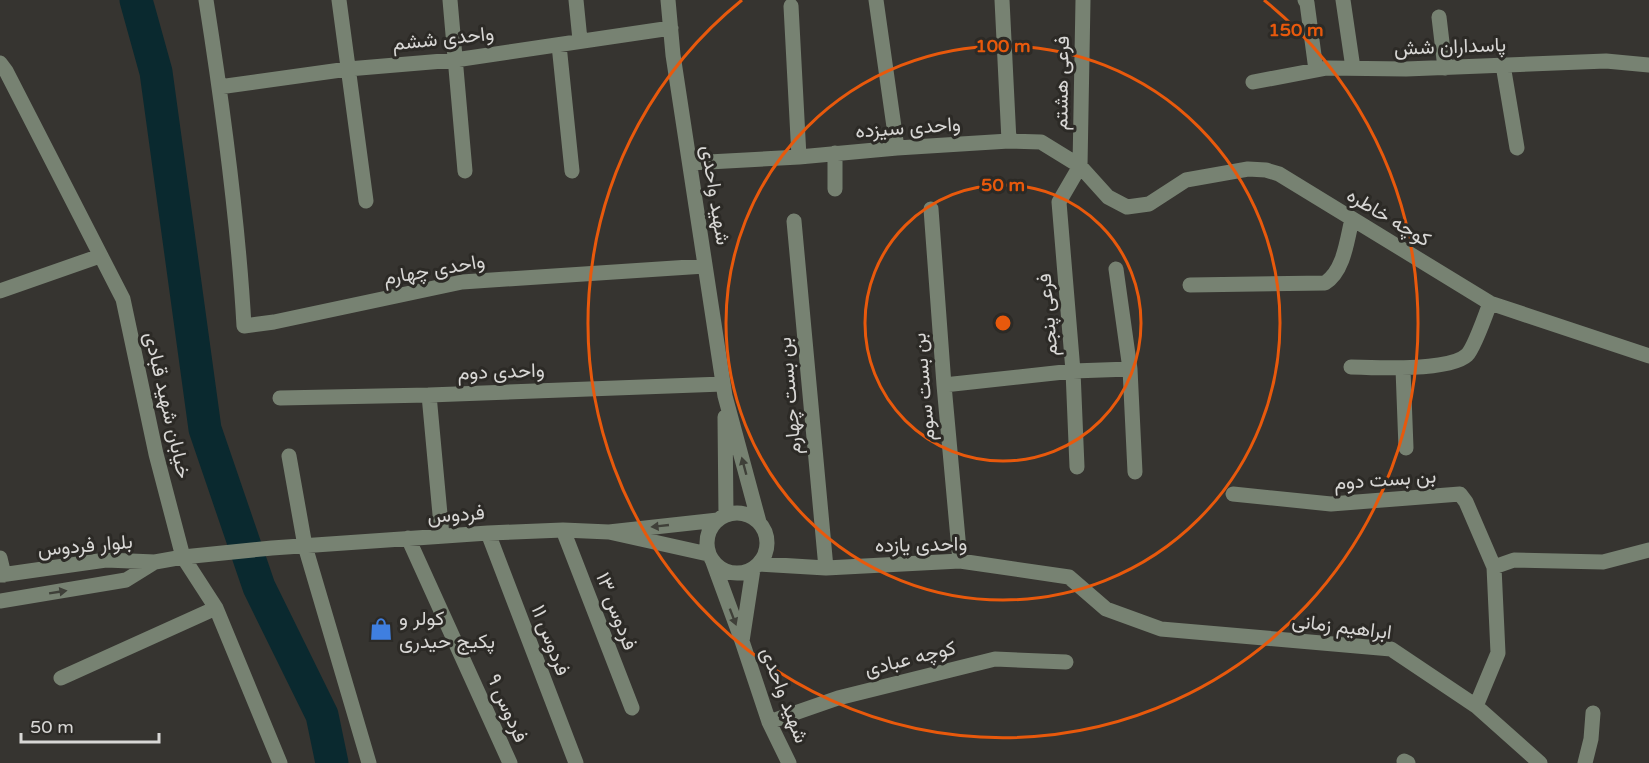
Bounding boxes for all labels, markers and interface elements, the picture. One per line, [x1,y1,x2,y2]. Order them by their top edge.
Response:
text: 150 m [1268,19,1324,41]
street label: واحدی ششم [391,22,495,56]
street label: پاسداران شش [1394,33,1506,62]
text: 100 m [975,35,1031,57]
street label: فرعی هشتم [1049,36,1075,130]
street label: واحدی سیزده [855,112,962,144]
street label: شهید واحدی [695,144,735,247]
text: 50 m [981,174,1025,196]
street label: كوچه خاطره [1342,183,1435,253]
street label: واحدی چهارم [382,249,487,292]
street label: فرعی پنجم [1032,272,1065,357]
centre of rings [993,313,1013,333]
street label: خیابان شهید قبادی [139,330,196,481]
street label: بن بست سوم [907,332,941,442]
street label: بن بست چهارم [773,336,808,456]
street label: واحدی دوم [457,358,545,386]
one-way arrow [739,457,748,475]
street label: بن بست دوم [1333,464,1437,496]
street label: فردوس [427,501,486,529]
one-way arrow [650,521,669,531]
street label: بلوار فردوس [37,530,134,562]
street label: واحدی یازده [875,532,967,558]
street label: فردوس ۱۳ [590,569,642,654]
one-way arrow [48,587,67,596]
street label: فردوس ۱۱ [526,601,575,679]
place label: کولر و پکیج حیدری [399,607,495,655]
one-way arrow [729,608,739,626]
street label: ابراهیم زمانی [1291,609,1393,645]
shop icon: کولر و پکیج حیدری [368,616,394,642]
street label: کوچه عبادی [862,636,959,683]
street label: شهید واحدی [755,644,813,747]
street label: فردوس ۹ [481,671,533,746]
scale bar [21,706,159,744]
text: 50 m [30,716,74,738]

